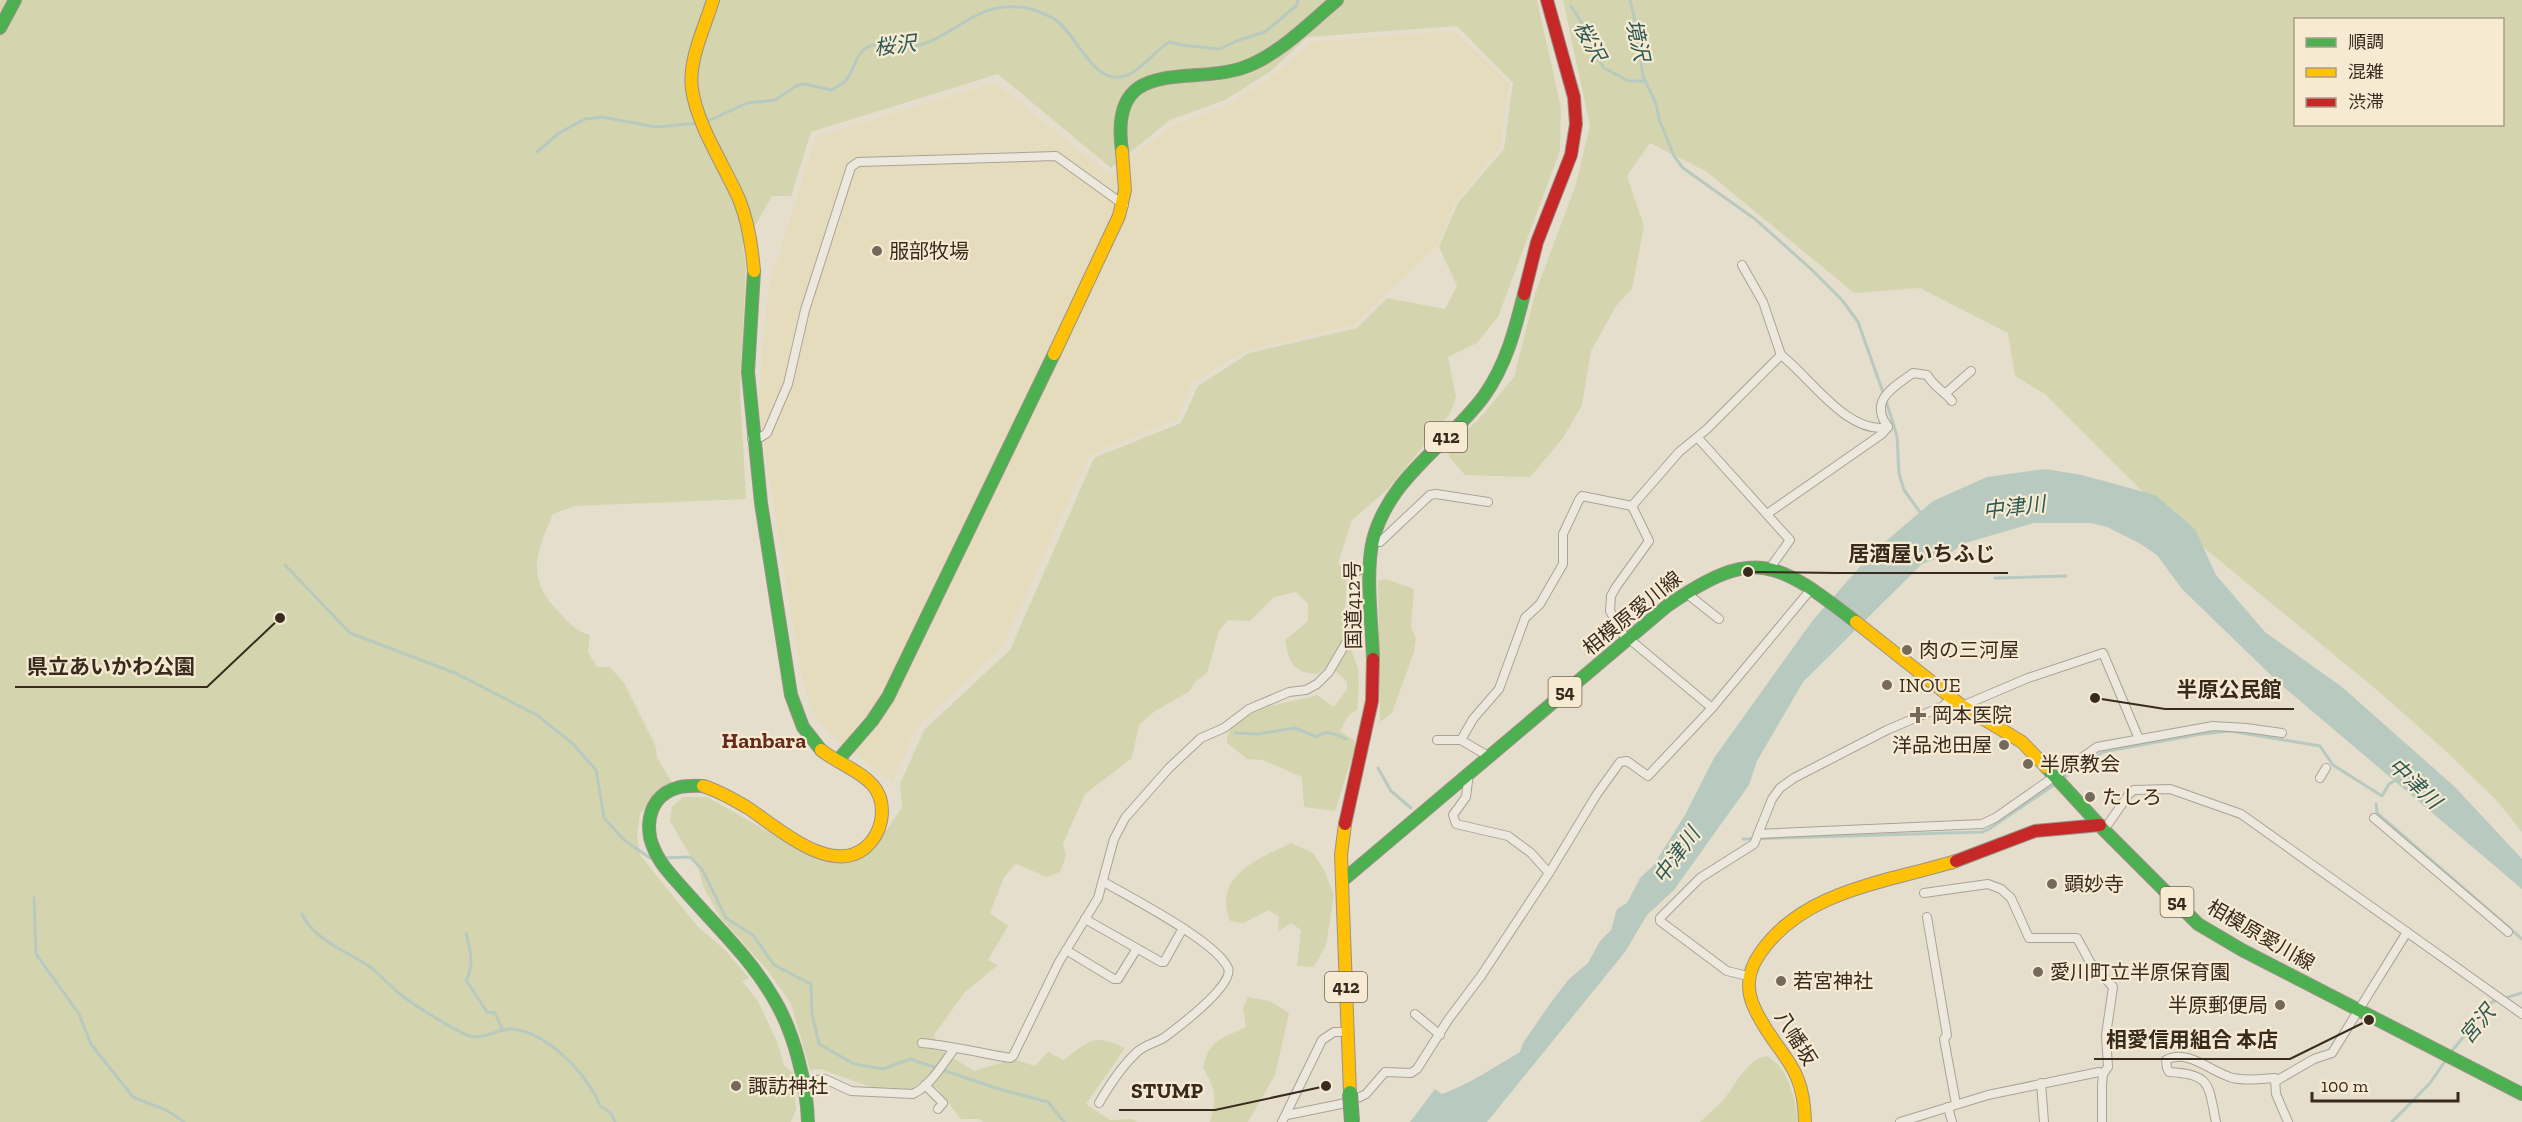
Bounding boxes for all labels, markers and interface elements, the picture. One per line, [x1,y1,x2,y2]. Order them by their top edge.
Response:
water label: 桜沢 [1569,17,1612,68]
water label: 境沢 [1621,17,1655,66]
legend [2294,18,2504,126]
water label: 桜沢 [873,30,920,60]
text: 順調 [2348,31,2384,53]
text: 混雑 [2348,61,2384,83]
text: 渋滞 [2348,91,2384,113]
place label: 服部牧場 [889,239,969,263]
marker: 服部牧場 [870,244,884,258]
road number: 412 [1425,422,1467,452]
water label: 中津川 [1981,491,2049,523]
callout: 居酒屋いちふじ [1837,534,2008,573]
text: 居酒屋いちふじ [1849,541,1996,566]
street label: 国道412号 [1340,560,1366,650]
street label: 相模原愛川線 [1578,566,1686,660]
place label: 肉の三河屋 [1919,638,2019,662]
marker: 肉の三河屋 [1900,643,1914,657]
callout: 県立あいかわ公園 [15,648,207,687]
text: 県立あいかわ公園 [27,654,195,679]
callout: 半原公民館 [2165,670,2294,709]
place label: INOUE [1899,673,1960,697]
road number: 54 [1548,677,1582,707]
text: 半原公民館 [2177,677,2282,702]
marker: INOUE [1880,678,1894,692]
place label: 岡本医院 [1932,703,2012,727]
marker: 岡本医院 [1909,706,1927,724]
district label: Hanbara [722,727,806,754]
place label: 洋品池田屋 [1892,733,1992,757]
marker: 洋品池田屋 [1997,738,2011,752]
place label: 半原教会 [2040,752,2120,776]
water label: 中津川 [2383,752,2448,815]
marker: 半原教会 [2021,757,2035,771]
place label: たしろ [2102,785,2162,809]
marker: たしろ [2083,790,2097,804]
water label: 中津川 [1647,821,1706,888]
place label: 顕妙寺 [2064,872,2124,896]
marker: 顕妙寺 [2045,877,2059,891]
road number: 54 [2160,887,2194,917]
street label: 相模原愛川線 [2203,895,2319,975]
place label: 愛川町立半原保育園 [2050,960,2230,984]
marker: 愛川町立半原保育園 [2031,965,2045,979]
place label: 若宮神社 [1793,969,1873,993]
road number: 412 [1325,972,1367,1002]
marker: 若宮神社 [1774,974,1788,988]
place label: 半原郵便局 [2168,993,2268,1017]
marker: 半原郵便局 [2273,998,2287,1012]
water label: 宮沢 [2454,998,2502,1048]
street label: 八幡坂 [1770,1006,1822,1070]
callout: 相愛信用組合 本店 [2094,1020,2290,1059]
text: 相愛信用組合 本店 [2106,1027,2278,1052]
scale bar [2312,1065,2458,1103]
callout: STUMP [1119,1071,1215,1110]
place label: 諏訪神社 [748,1074,828,1098]
text: 100 m [2321,1075,2369,1097]
text: STUMP [1131,1078,1203,1103]
marker: 諏訪神社 [729,1079,743,1093]

